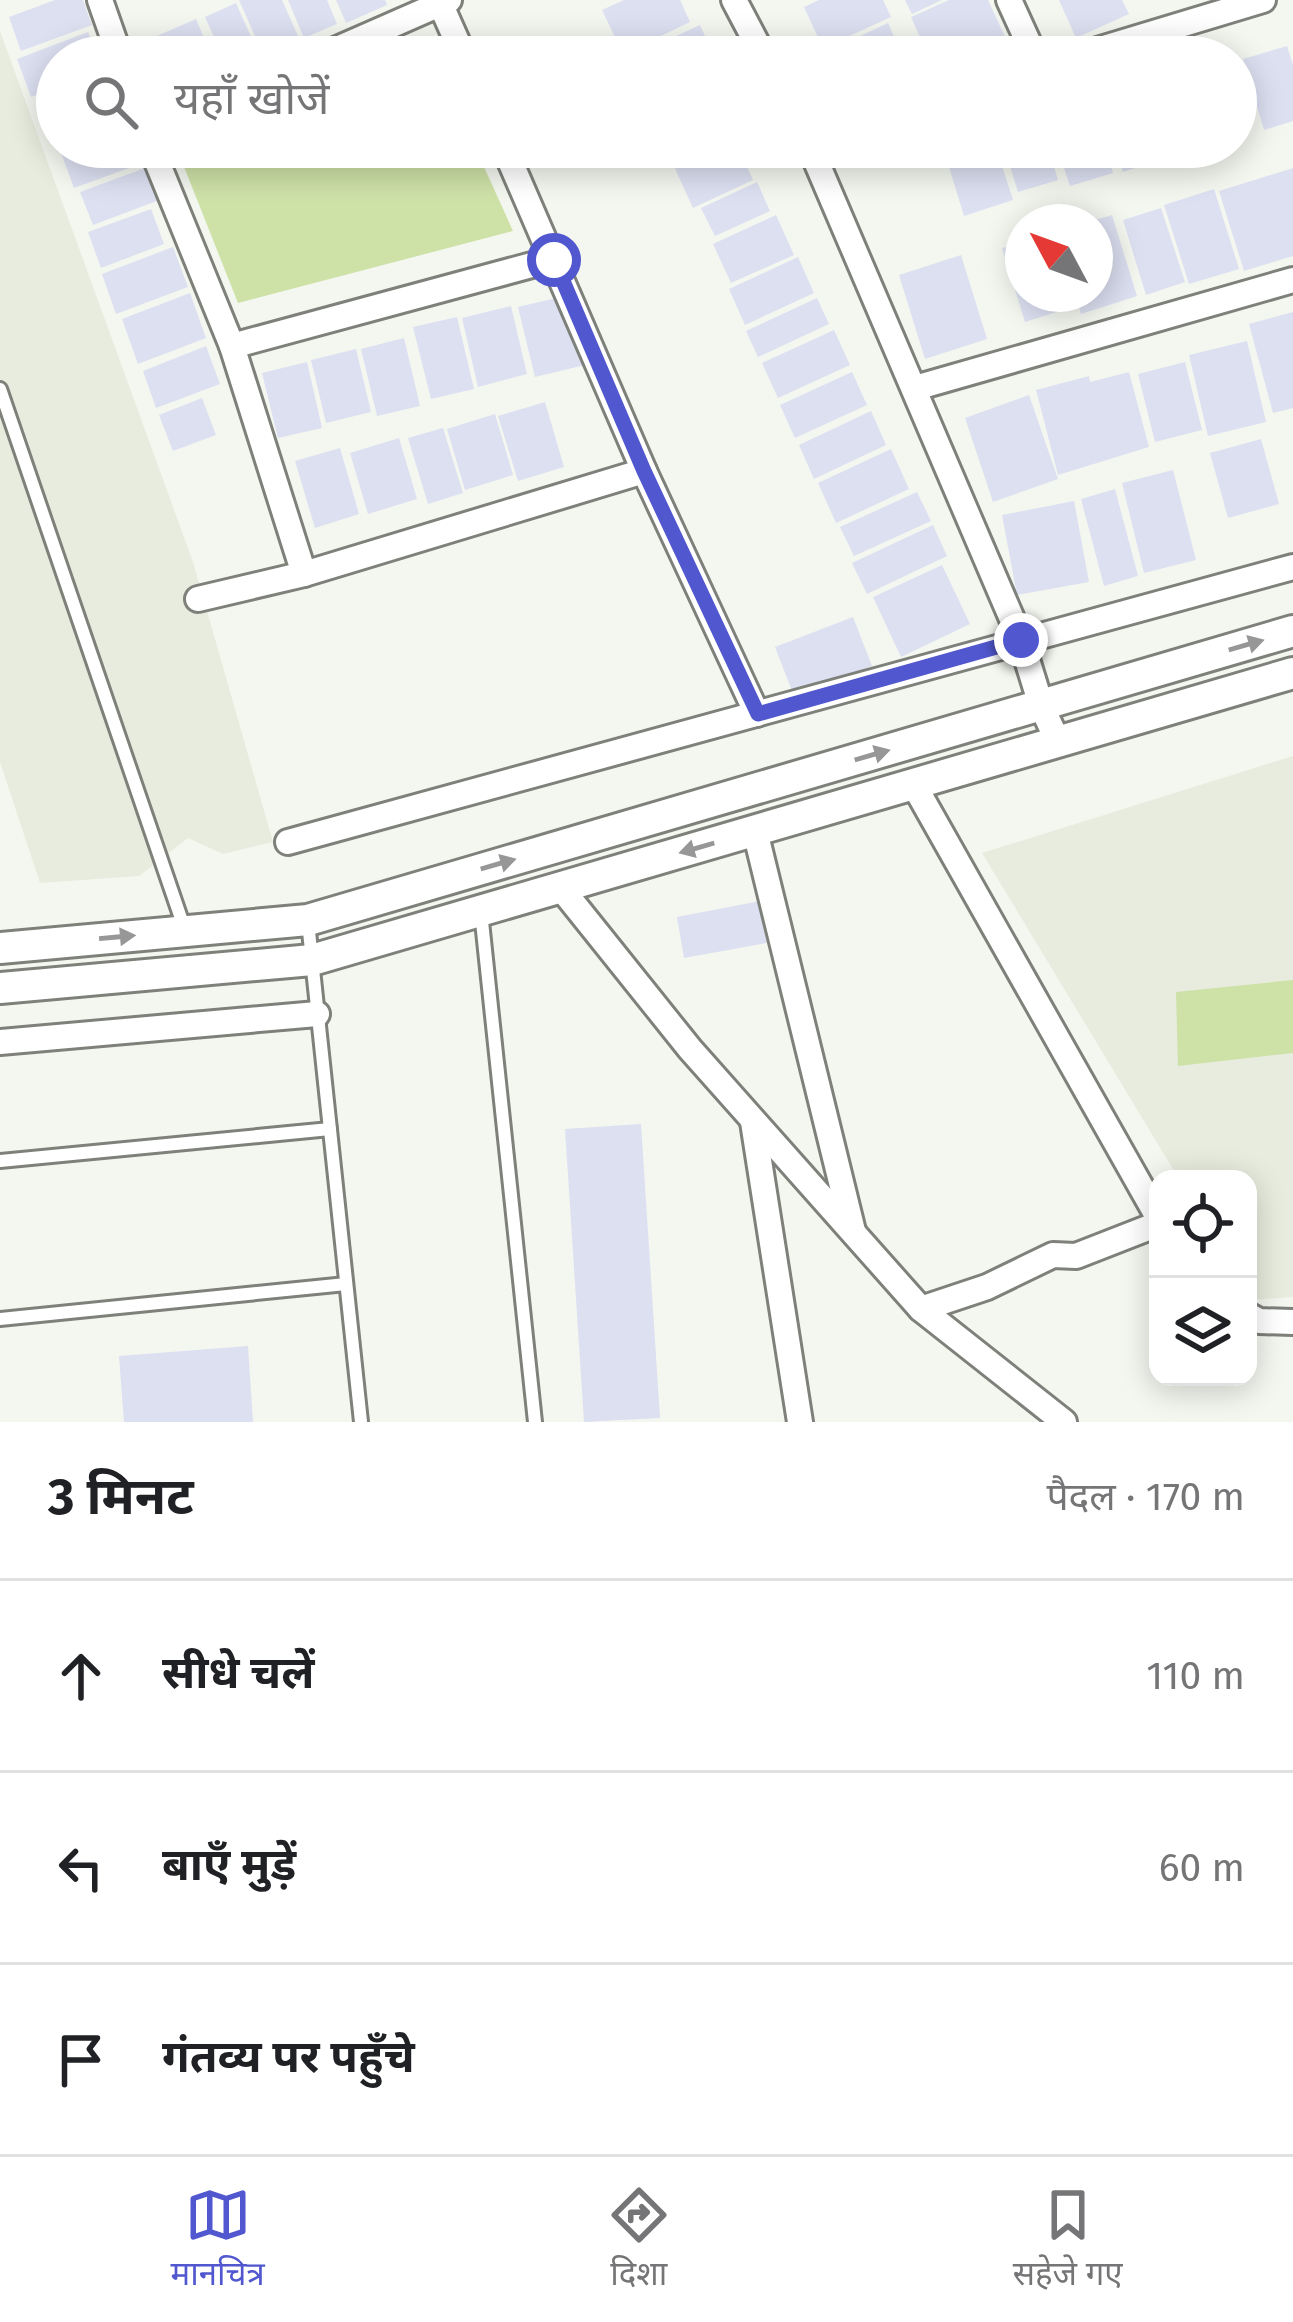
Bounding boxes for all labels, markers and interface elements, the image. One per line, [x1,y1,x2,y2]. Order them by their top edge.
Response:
search box [36,36,1257,168]
icon: search [78,69,144,135]
text: यहाँ खोजें [174,72,329,126]
north arrow [1005,204,1113,312]
route start [527,233,581,287]
route end [994,613,1048,667]
one-way arrow [1228,635,1265,653]
one-way arrow [854,745,891,763]
one-way arrow [678,840,715,858]
one-way arrow [480,854,517,872]
one-way arrow [98,927,136,946]
map controls [1149,1170,1257,1386]
button: locate [1149,1170,1257,1278]
button: layers [1149,1278,1257,1386]
text: 3 मिनट [48,1466,194,1528]
text: पैदल · 170 m [1046,1474,1245,1520]
icon: ahead [48,1643,114,1709]
text: सीधे चलें [162,1646,315,1700]
text: 110 m [1146,1653,1245,1699]
icon: left [48,1835,114,1901]
text: बाएँ मुड़ें [162,1838,296,1892]
text: 60 m [1159,1845,1245,1891]
icon: arrive [48,2027,114,2093]
text: गंतव्य पर पहुँचे [162,2030,415,2084]
tab: मानचित्र [170,2182,265,2298]
tab: दिशा [606,2182,672,2298]
tab: सहेजे गए [1013,2182,1123,2298]

